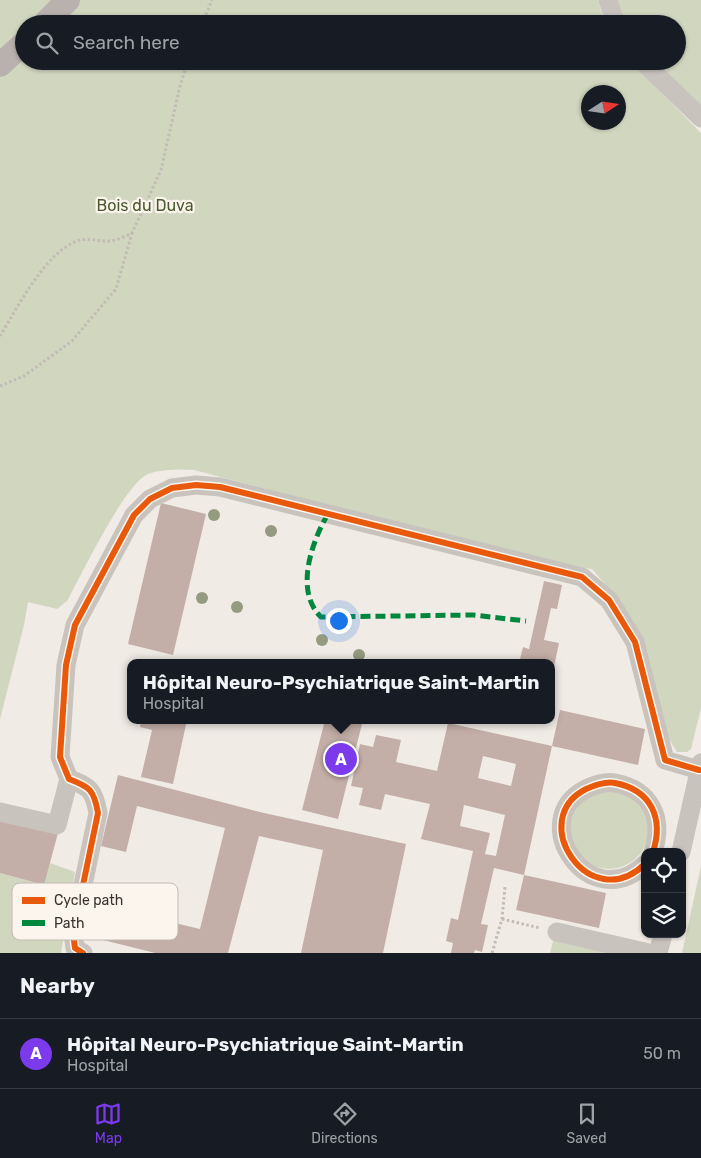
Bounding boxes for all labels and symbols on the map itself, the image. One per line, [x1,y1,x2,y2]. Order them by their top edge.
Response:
north arrow [581,85,626,130]
park label: Bois du Duva [97,196,193,215]
your location [326,608,352,634]
pin: A [325,740,357,778]
legend [12,883,178,940]
text: Cycle path [54,892,123,909]
text: Path [54,915,85,932]

